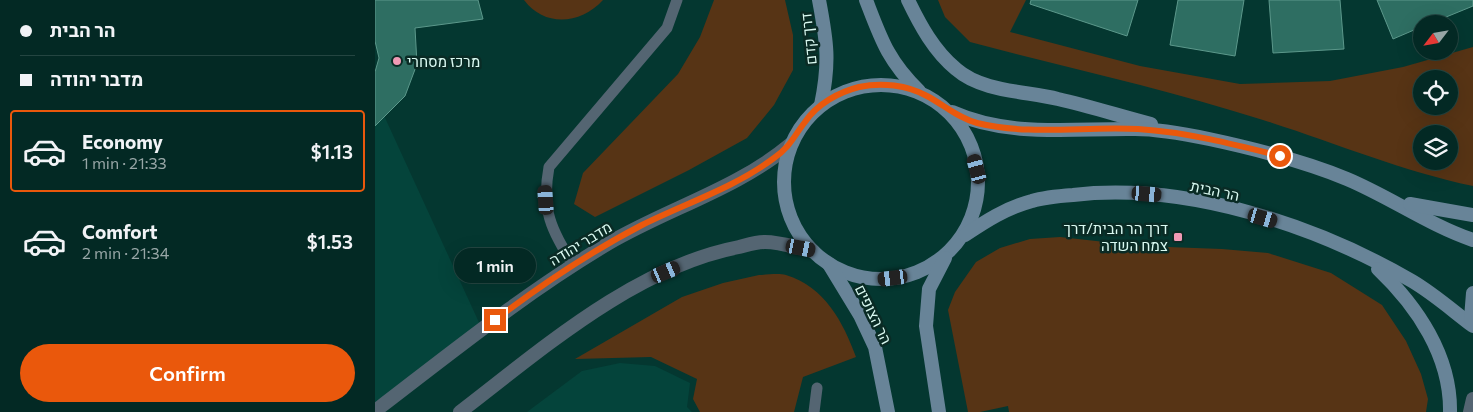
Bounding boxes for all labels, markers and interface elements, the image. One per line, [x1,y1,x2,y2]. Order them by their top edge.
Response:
street label: דרך קדם [796,12,820,66]
north arrow [1413,15,1457,60]
map controls [1413,15,1458,170]
text: הר הבית [50,18,116,41]
place label: מרכז מסחרי [407,52,480,70]
marker: מרכז מסחרי [391,55,403,67]
text: מדבר יהודה [50,67,143,90]
button: locate [1413,70,1458,115]
button: layers [1413,125,1458,170]
icon: car [22,129,67,174]
text: Economy [82,130,163,153]
text: $1.13 [311,140,353,163]
route start [1269,145,1291,167]
text: 1 min · 21:33 [82,153,167,172]
car [965,153,988,185]
street label: הר הבית [1189,176,1241,204]
car [537,185,554,215]
car [1131,185,1162,203]
car [1246,207,1279,229]
street label: מדבר יהודה [545,217,615,269]
icon: car [22,219,67,264]
place label: דרך הר הבית/דרך צמח השדה [1064,219,1168,254]
text: Comfort [82,220,158,243]
text: $1.53 [307,230,353,253]
marker: דרך הר הבית/דרך צמח השדה [1172,231,1184,243]
car [784,238,817,258]
text: 2 min · 21:34 [82,243,169,262]
callout: 1 min [454,248,536,282]
text: 1 min [476,256,514,275]
car [649,259,682,285]
car [877,269,908,287]
street label: הר הצופים [852,281,896,347]
route end [484,309,506,331]
button: Confirm [20,344,355,402]

